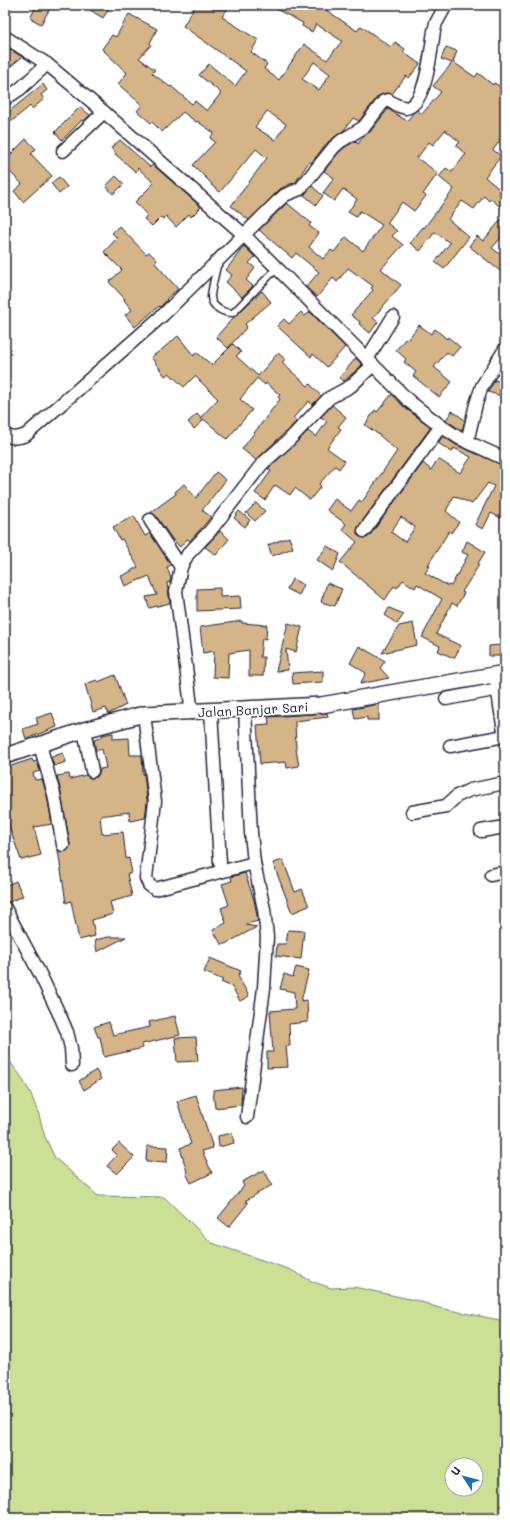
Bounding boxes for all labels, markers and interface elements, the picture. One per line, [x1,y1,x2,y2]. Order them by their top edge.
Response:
street label: Jalan Banjar Sari [197,698,309,720]
north arrow [444,1457,484,1497]
text: U [447,1463,464,1478]

